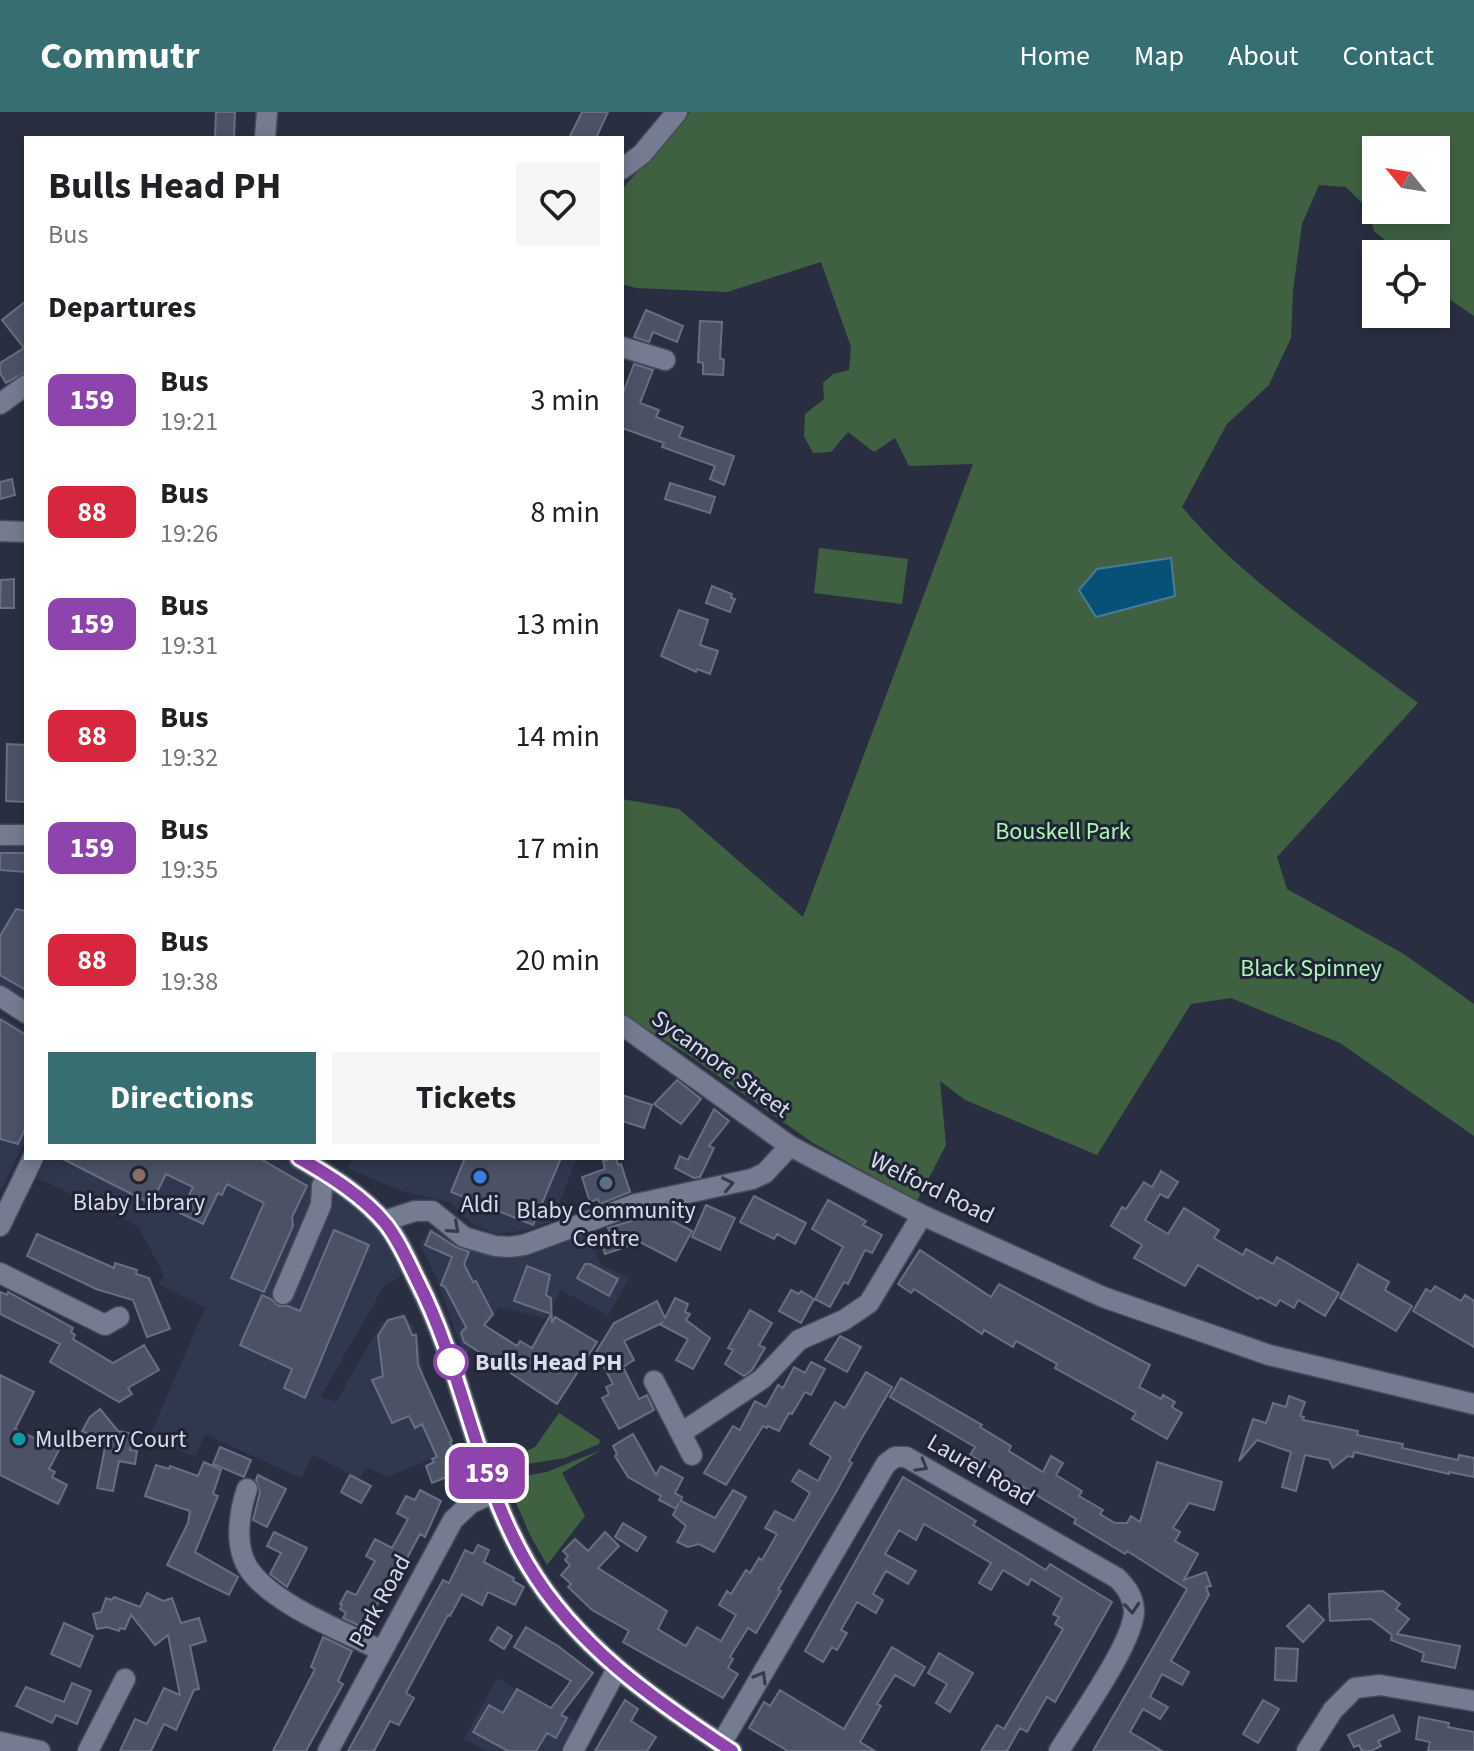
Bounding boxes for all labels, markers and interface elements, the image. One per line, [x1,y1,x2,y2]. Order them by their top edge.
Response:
text: Commutr [40,29,200,83]
text: Home [1019,36,1090,76]
text: Map [1134,36,1184,76]
text: About [1228,36,1299,76]
text: Contact [1343,36,1434,76]
north arrow [1362,136,1450,224]
map controls [1362,136,1450,328]
text: Bulls Head PH [48,159,281,213]
button: heart [516,162,600,246]
text: Bus [48,216,88,253]
button: locate [1362,240,1450,328]
text: Departures [48,286,196,329]
text: Bus [160,360,208,403]
text: 3 min [530,379,600,422]
text: 159 [70,380,114,420]
text: 19:21 [160,403,218,440]
text: Bus [160,472,208,515]
text: 8 min [530,491,600,534]
text: 88 [77,492,107,532]
text: 19:26 [160,515,218,552]
text: Bus [160,584,208,627]
text: 13 min [516,603,600,646]
text: 159 [70,604,114,644]
text: 19:31 [160,627,218,664]
text: Bus [160,696,208,739]
text: 14 min [516,715,600,758]
text: 88 [77,716,107,756]
text: 19:32 [160,739,218,776]
text: Bus [160,808,208,851]
park label: Bouskell Park [995,814,1131,849]
text: 17 min [516,827,600,870]
text: 159 [70,828,114,868]
text: 19:35 [160,851,218,888]
text: Bus [160,920,208,963]
text: 20 min [516,939,600,982]
text: 88 [77,940,107,980]
park label: Black Spinney [1240,951,1382,986]
text: 19:38 [160,963,218,1000]
street label: Sycamore Street [644,1001,798,1127]
button: Directions [48,1052,316,1144]
button: Tickets [332,1052,600,1144]
street label: Welford Road [864,1143,1000,1233]
marker: Blaby Library [130,1166,148,1184]
marker: Aldi [471,1168,489,1186]
marker: Blaby Community Centre [597,1174,615,1192]
one-way arrow [720,1176,734,1193]
place label: Blaby Library [73,1185,205,1220]
place label: Aldi [461,1187,499,1222]
place label: Blaby Community Centre [516,1193,696,1256]
one-way arrow [445,1218,460,1233]
marker: Bulls Head PH [434,1345,468,1379]
place label: Bulls Head PH [475,1345,622,1380]
place label: Mulberry Court [35,1422,186,1457]
street label: Laurel Road [921,1425,1041,1515]
marker: Mulberry Court [10,1430,28,1448]
line badge: 159 [441,1447,533,1499]
text: 159 [465,1453,509,1493]
one-way arrow [914,1456,928,1472]
street label: Park Road [340,1548,420,1654]
one-way arrow [1123,1602,1140,1615]
one-way arrow [751,1671,767,1686]

